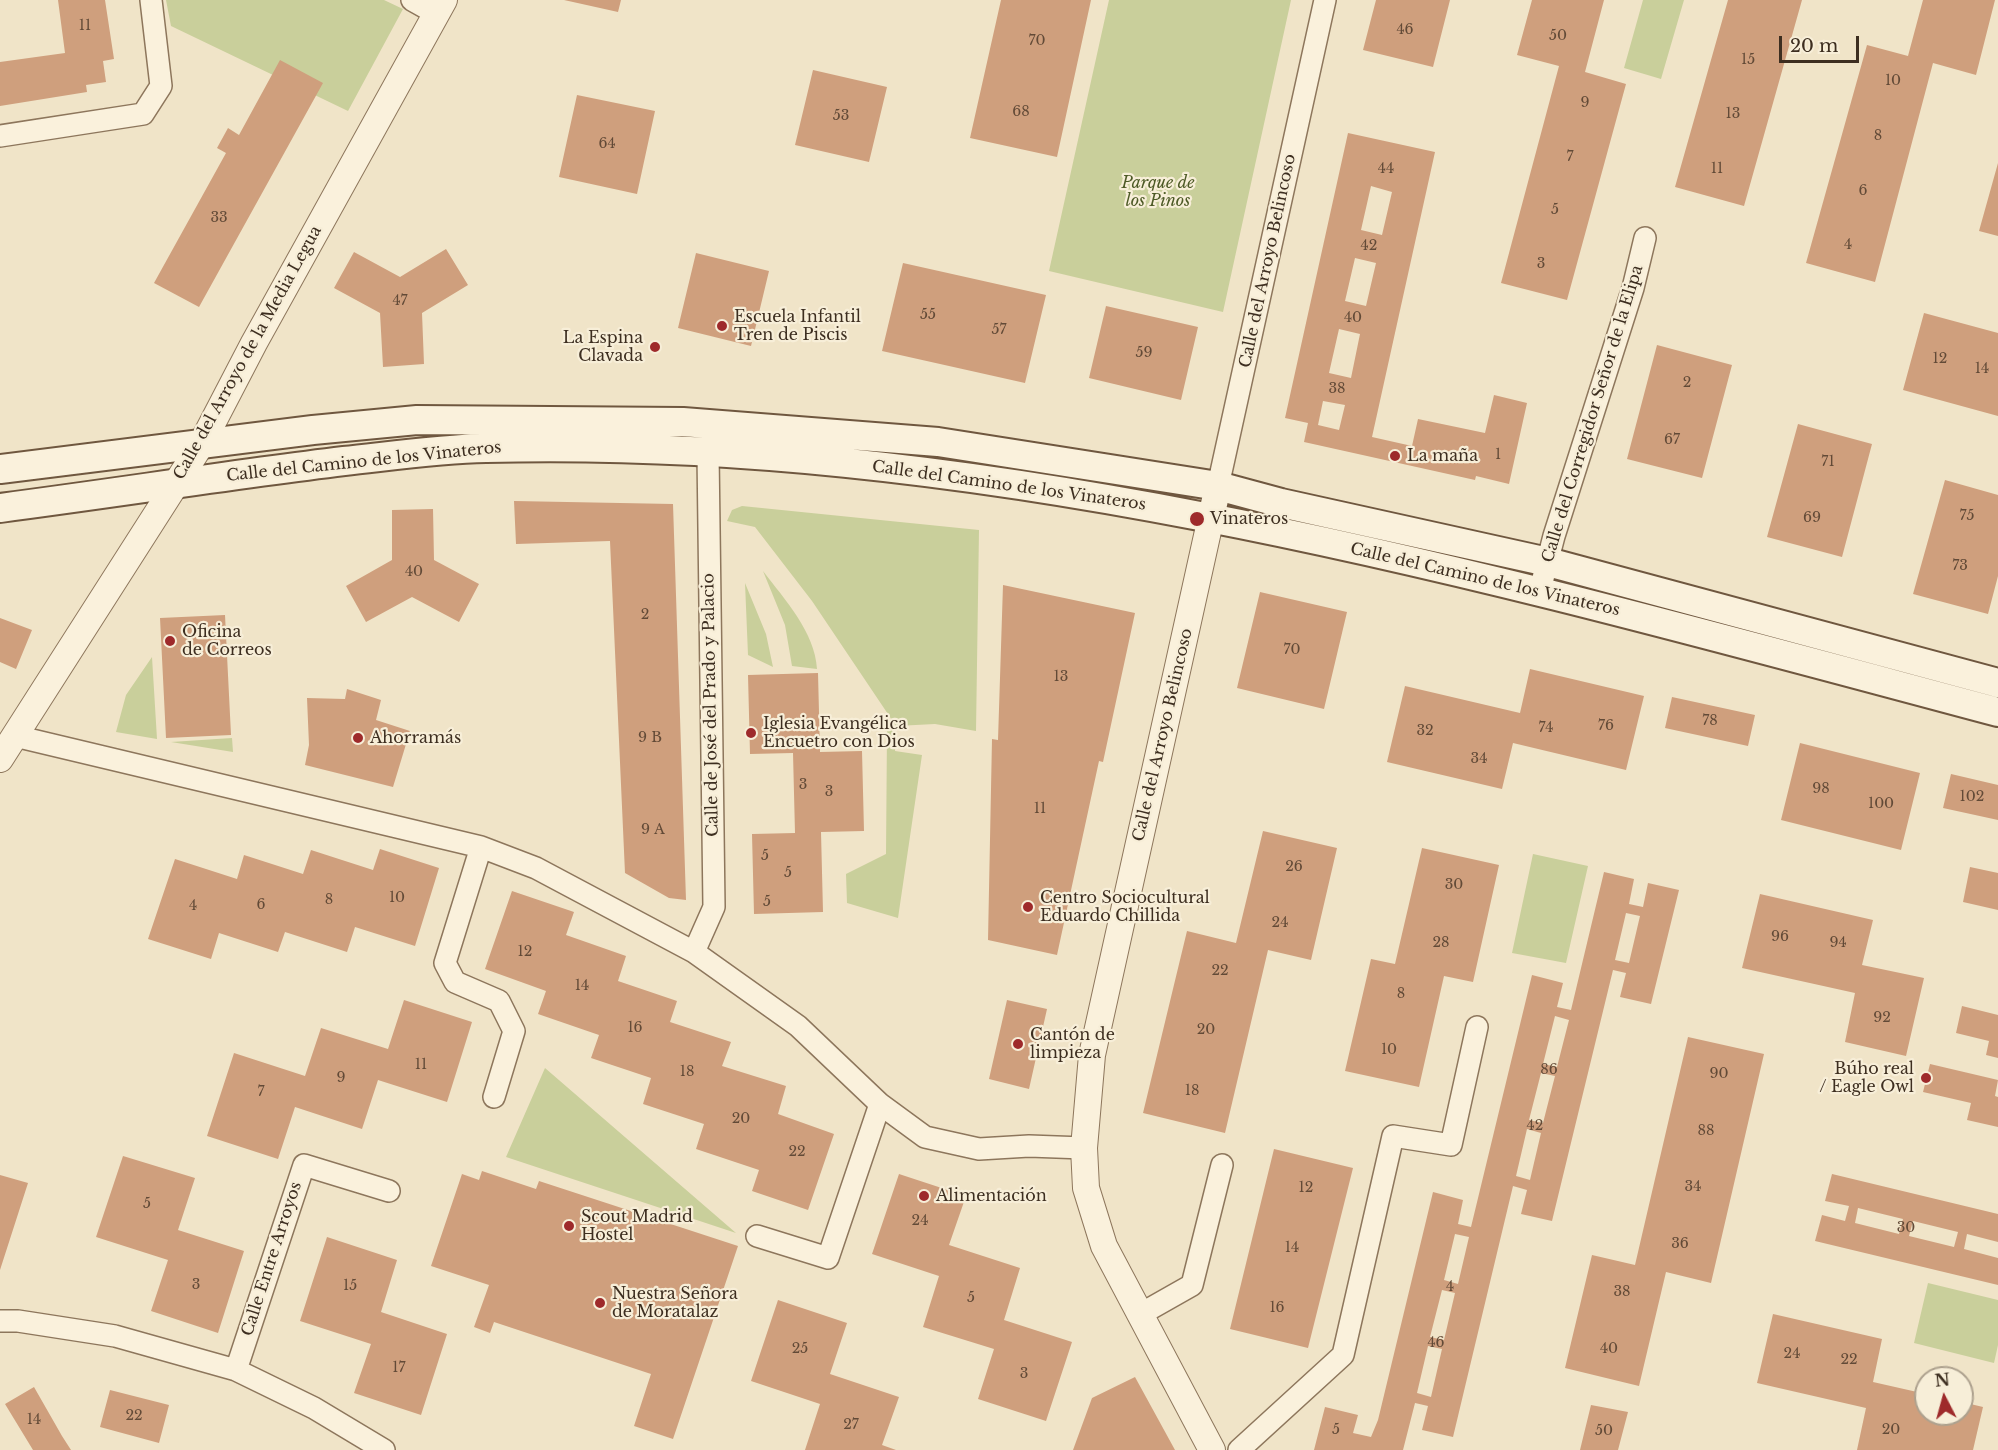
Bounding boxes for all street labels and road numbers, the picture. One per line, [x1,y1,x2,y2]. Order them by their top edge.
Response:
street label: Calle del Arroyo Belincoso [1236,152,1300,370]
street label: Calle del Arroyo de la Media Legua [170,223,326,483]
street label: Calle del Corregidor Señor de la Elipa [1538,263,1648,565]
street label: Calle del Camino de los Vinateros [226,438,502,486]
street label: Calle del Camino de los Vinateros [871,457,1147,515]
street label: Calle del Camino de los Vinateros [1348,540,1622,620]
street label: Calle de José del Prado y Palacio [699,573,723,837]
street label: Calle del Arroyo Belincoso [1129,627,1197,843]
street label: Calle Entre Arroyos [238,1179,306,1339]

